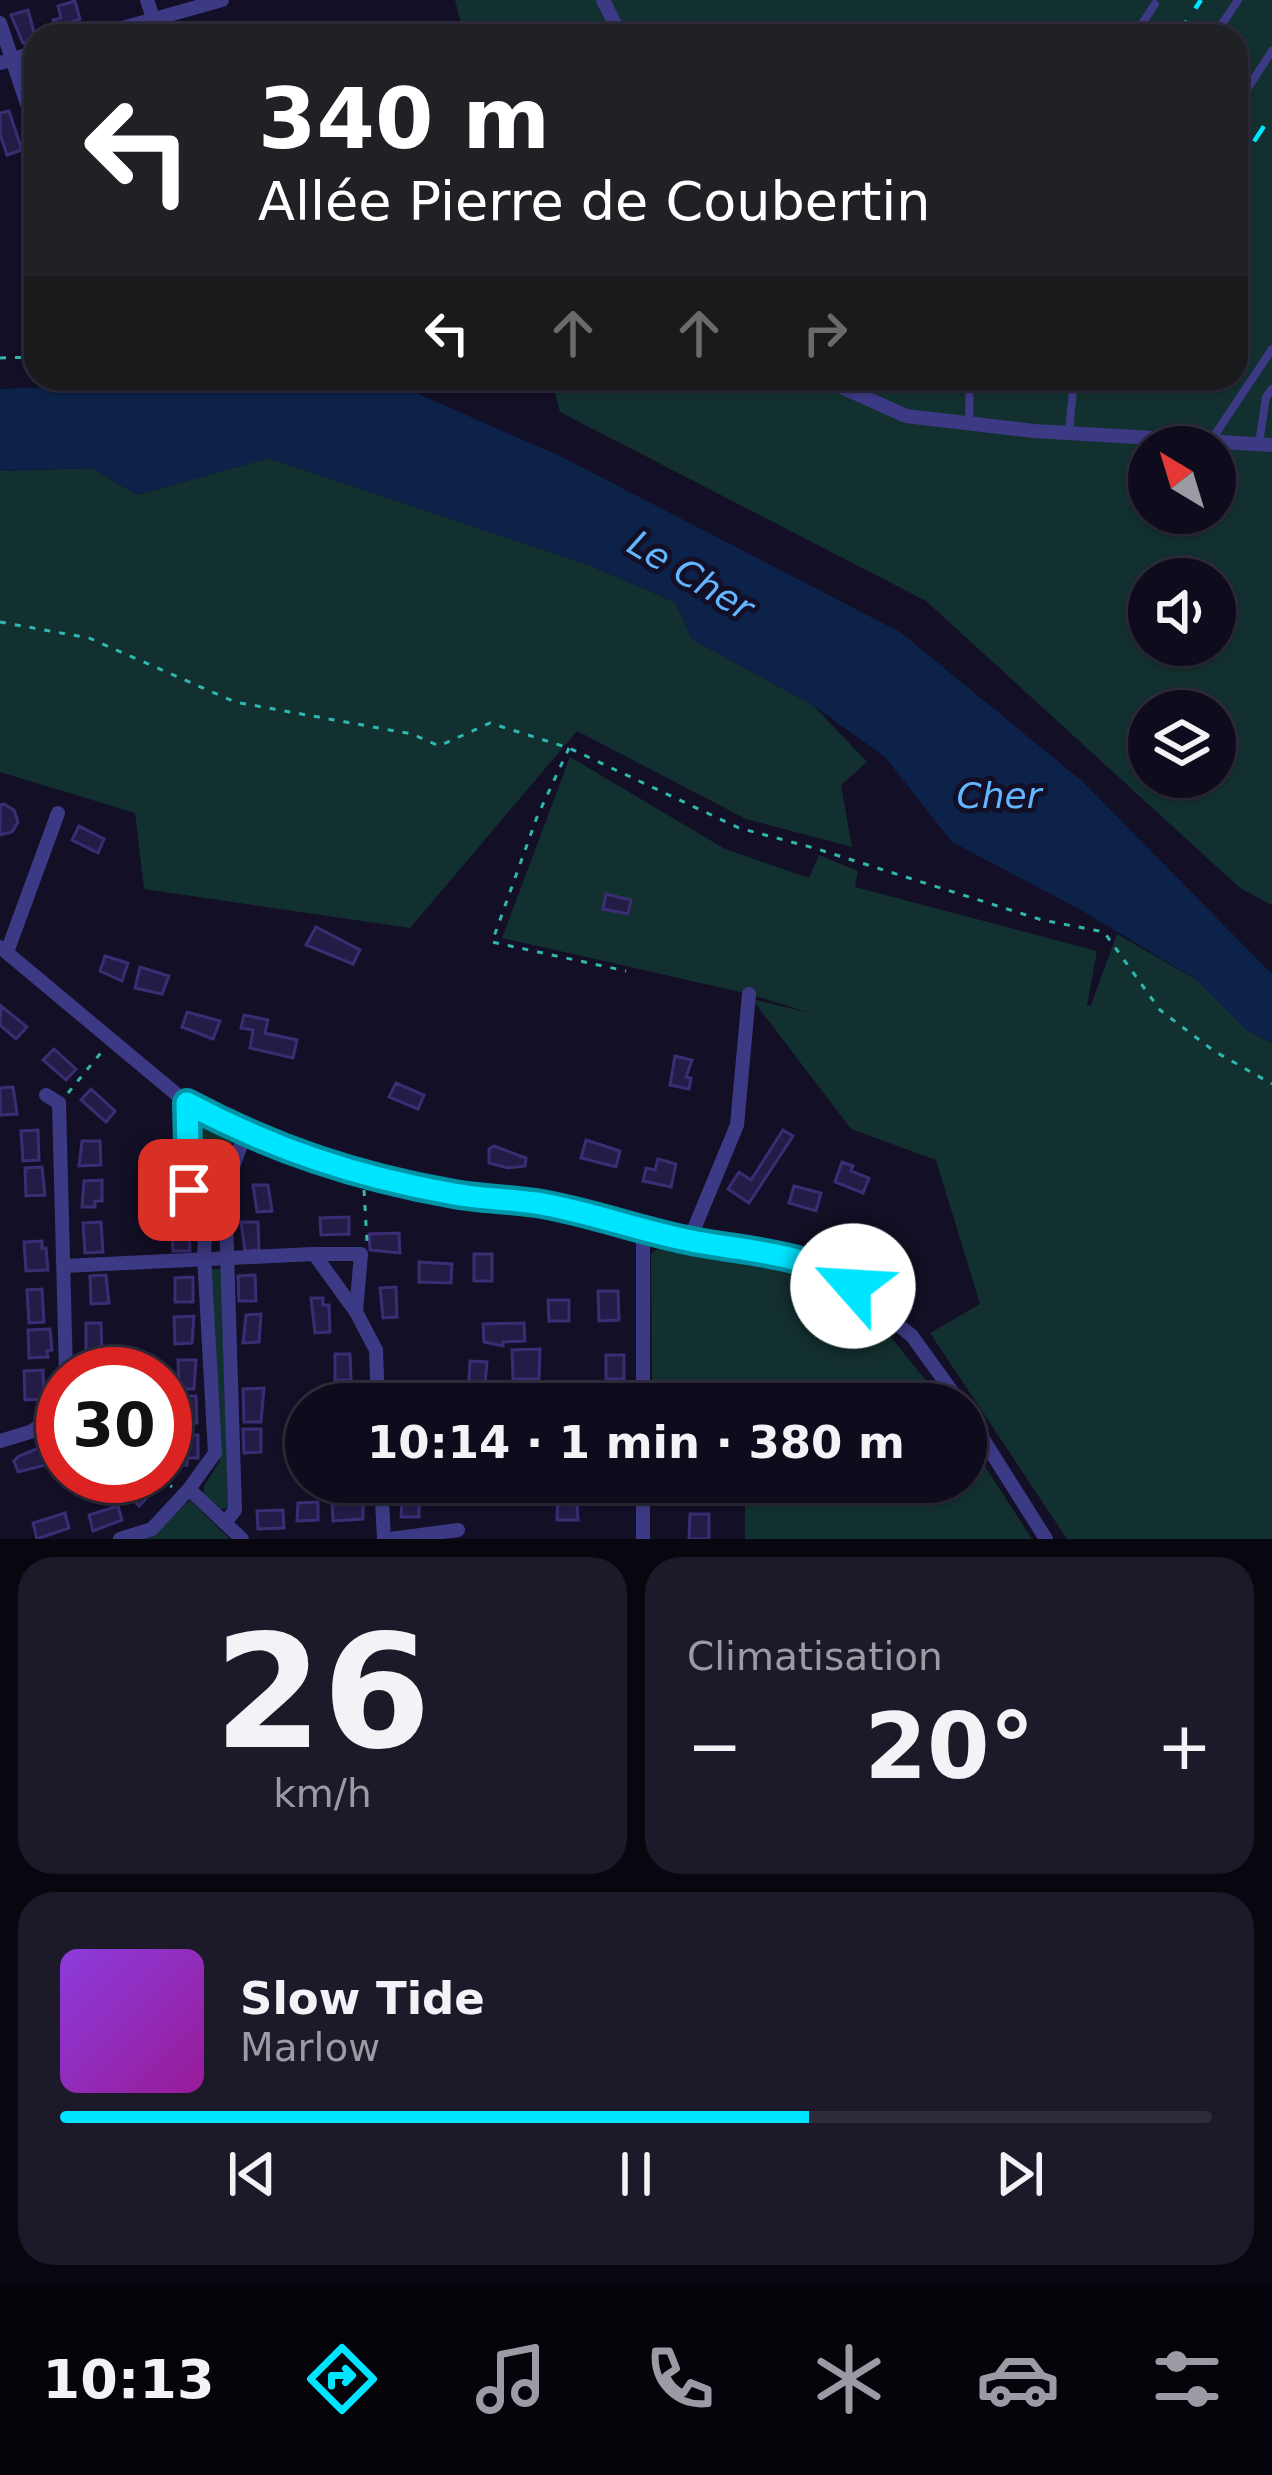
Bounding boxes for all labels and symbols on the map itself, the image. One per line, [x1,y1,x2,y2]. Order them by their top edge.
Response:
north arrow [1128,426,1236,534]
water label: Le Cher [621,522,763,630]
water label: Cher [957,775,1044,816]
pin [138,1139,240,1241]
position arrow [790,1223,916,1349]
speed limit sign: 30 [36,1347,192,1503]

